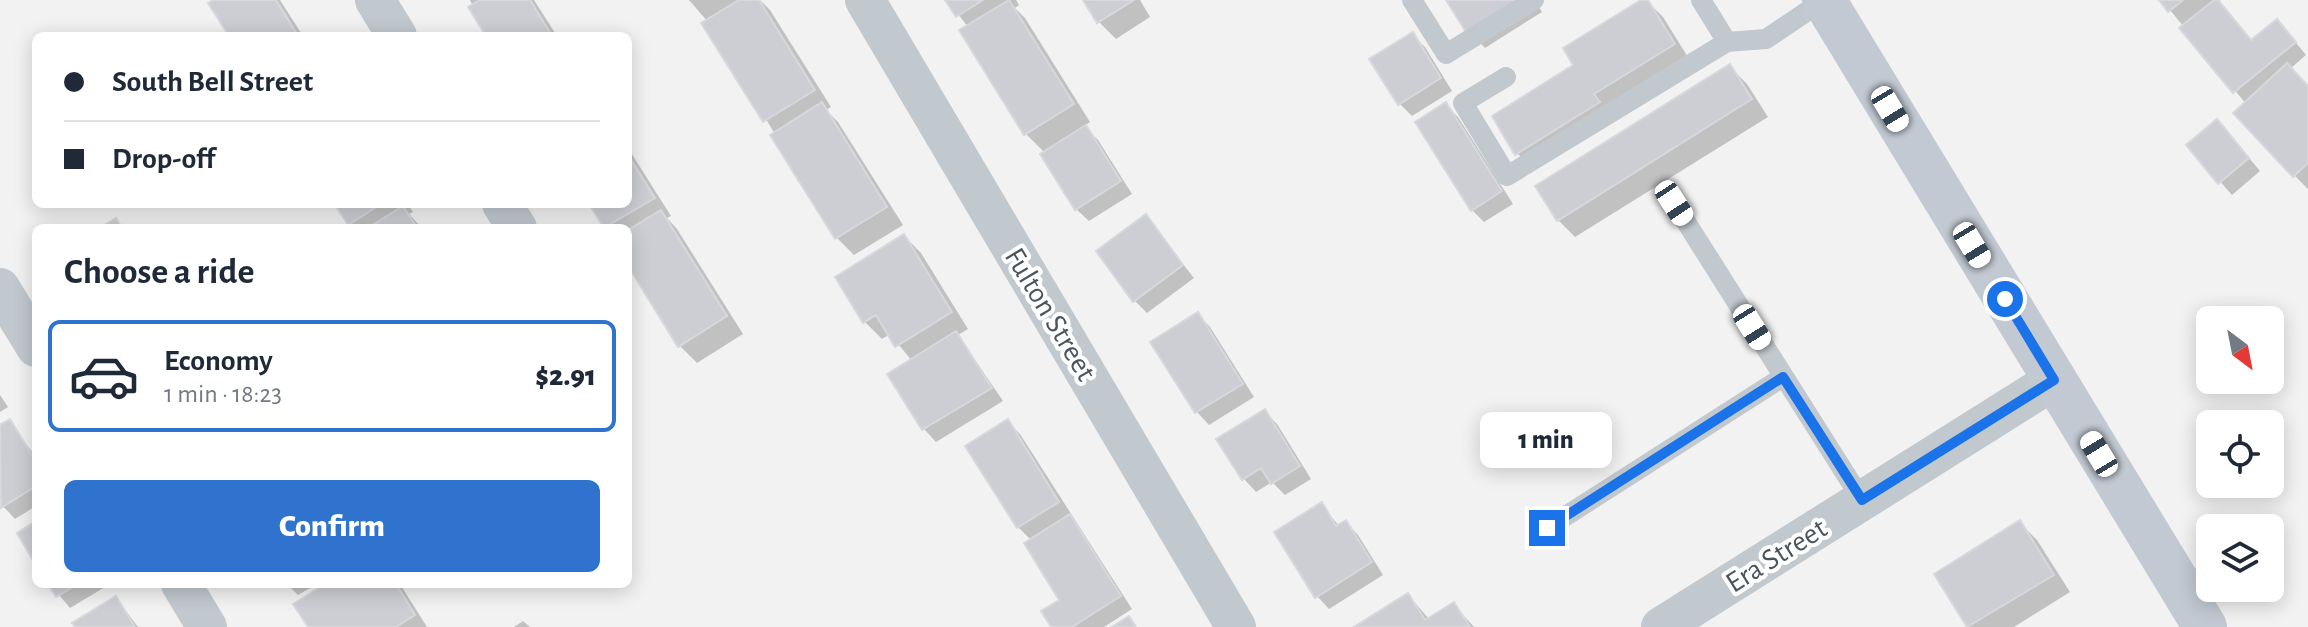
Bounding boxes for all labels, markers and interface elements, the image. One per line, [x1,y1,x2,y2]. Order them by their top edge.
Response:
text: South Bell Street [112,67,313,97]
car [1867,82,1913,136]
text: Drop-off [112,144,215,174]
car [1651,176,1697,230]
car [1949,218,1995,272]
street label: Fulton Street [999,243,1102,386]
text: Choose a ride [64,254,254,290]
route start [1987,281,2023,317]
car [1729,300,1775,354]
north arrow [2196,306,2284,394]
map controls [2196,306,2284,602]
icon: car [68,340,140,412]
text: Economy [164,346,273,376]
text: $2.91 [535,361,596,391]
text: 1 min · 18:23 [164,381,282,407]
button: locate [2196,410,2284,498]
callout: 1 min [1481,412,1613,468]
text: 1 min [1518,427,1574,453]
car [2076,427,2122,481]
button: Confirm [64,480,600,572]
route end [1529,510,1565,546]
street label: Era Street [1721,513,1833,599]
button: layers [2196,514,2284,602]

